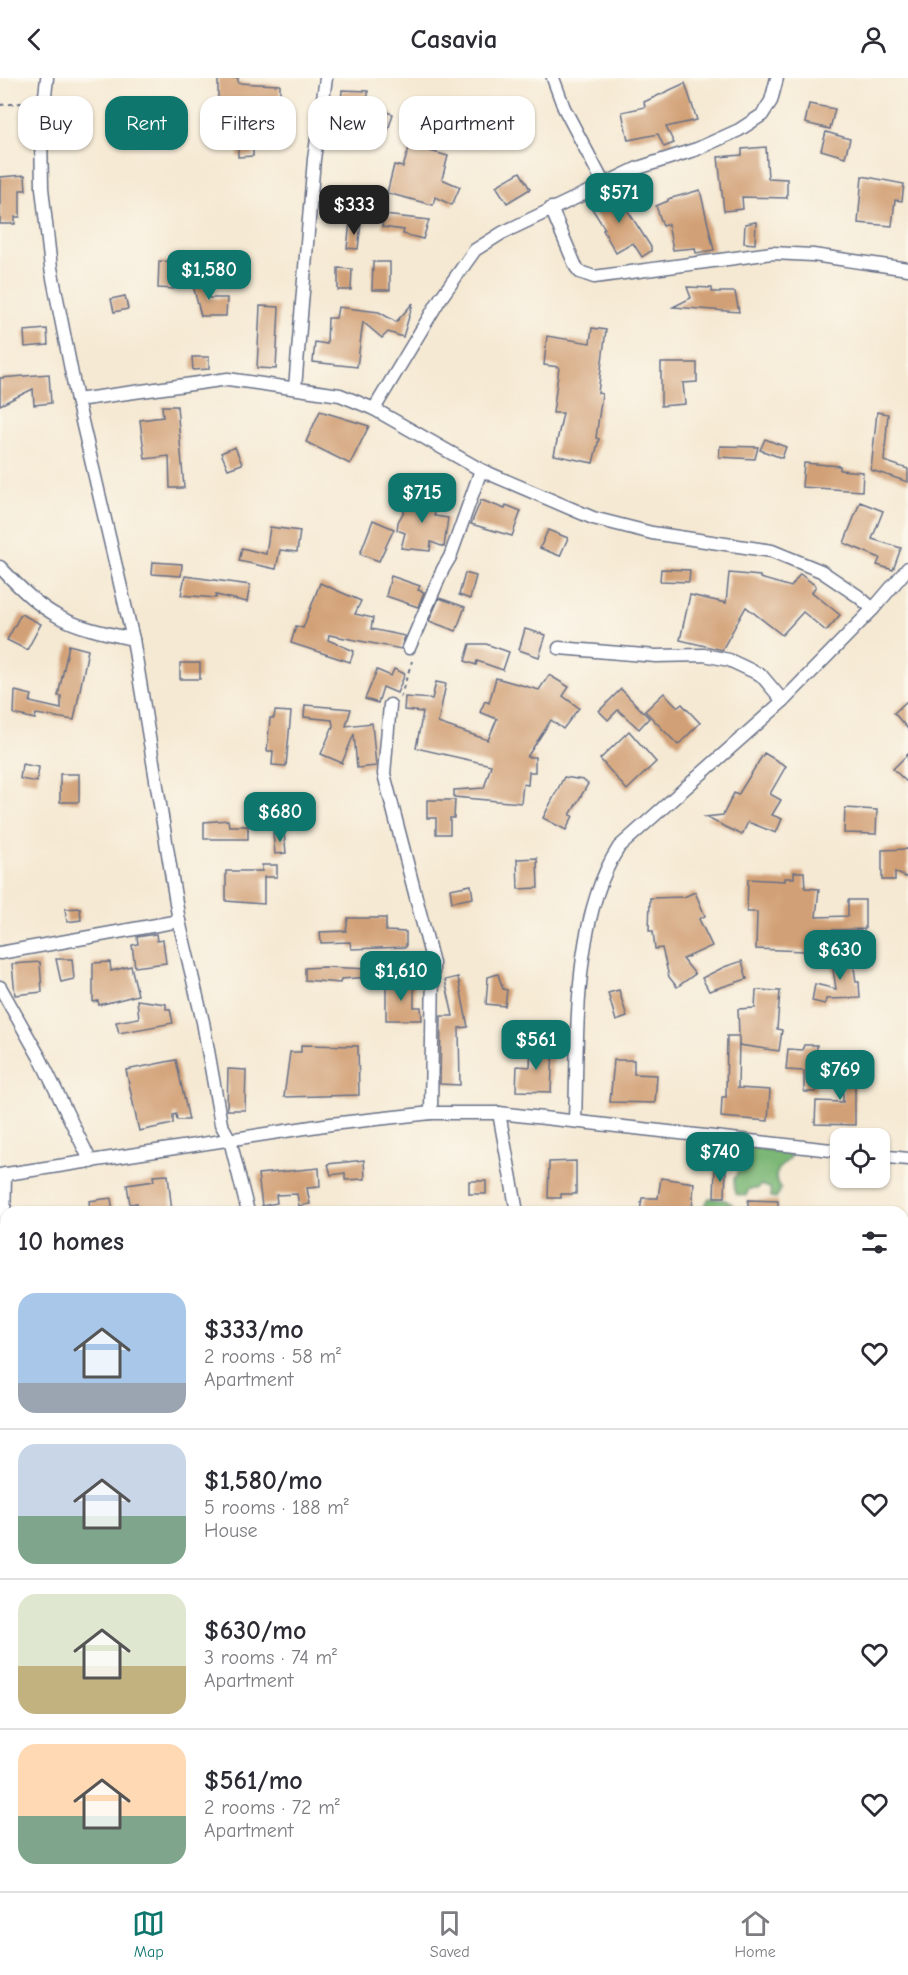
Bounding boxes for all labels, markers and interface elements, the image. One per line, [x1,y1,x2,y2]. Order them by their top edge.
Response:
icon: back [18,23,51,56]
icon: person [857,23,890,56]
text: Casavia [411,24,497,55]
chip: Buy [18,96,93,150]
chip: Rent [105,96,188,150]
chip: Filters [200,96,296,150]
chip: New [308,96,387,150]
chip: Apartment [399,96,535,150]
pin: $571 [583,173,655,224]
text: $571 [599,181,639,204]
pin: $333 [318,185,390,236]
text: $333 [333,193,375,216]
pin: $1,580 [160,250,258,301]
text: $1,580 [181,258,237,281]
pin: $715 [386,473,458,524]
text: $715 [402,481,442,504]
pin: $680 [244,792,316,843]
text: $680 [258,800,302,823]
pin: $630 [804,930,876,981]
text: $630 [818,938,862,961]
pin: $1,610 [352,951,450,1002]
text: $1,610 [374,959,428,982]
pin: $561 [500,1020,572,1071]
text: $561 [516,1028,556,1051]
pin: $769 [804,1050,876,1101]
text: $769 [819,1058,861,1081]
map controls [830,1128,890,1188]
button: locate [830,1128,890,1188]
pin: $740 [684,1132,756,1183]
text: $740 [700,1140,740,1163]
icon: filters [858,1226,891,1259]
text: 10 homes [18,1227,124,1257]
text: $333/mo [204,1315,304,1345]
icon: home [66,1317,138,1389]
icon: heart [858,1337,891,1370]
text: 2 rooms · 58 m² [204,1345,341,1368]
text: Apartment [204,1368,294,1391]
text: $1,580/mo [204,1466,322,1496]
icon: home [66,1468,138,1540]
icon: heart [858,1488,891,1521]
text: 5 rooms · 188 m² [204,1496,349,1519]
text: House [204,1519,258,1542]
text: $630/mo [204,1616,306,1646]
icon: home [66,1618,138,1690]
icon: heart [858,1638,891,1671]
text: 3 rooms · 74 m² [204,1646,337,1669]
text: Apartment [204,1669,294,1692]
text: $561/mo [204,1766,303,1796]
icon: home [66,1768,138,1840]
icon: heart [858,1788,891,1821]
text: 2 rooms · 72 m² [204,1796,340,1819]
text: Apartment [204,1819,294,1842]
tab: Map [132,1907,165,1961]
tab: Saved [430,1907,470,1961]
tab: Home [734,1907,776,1961]

